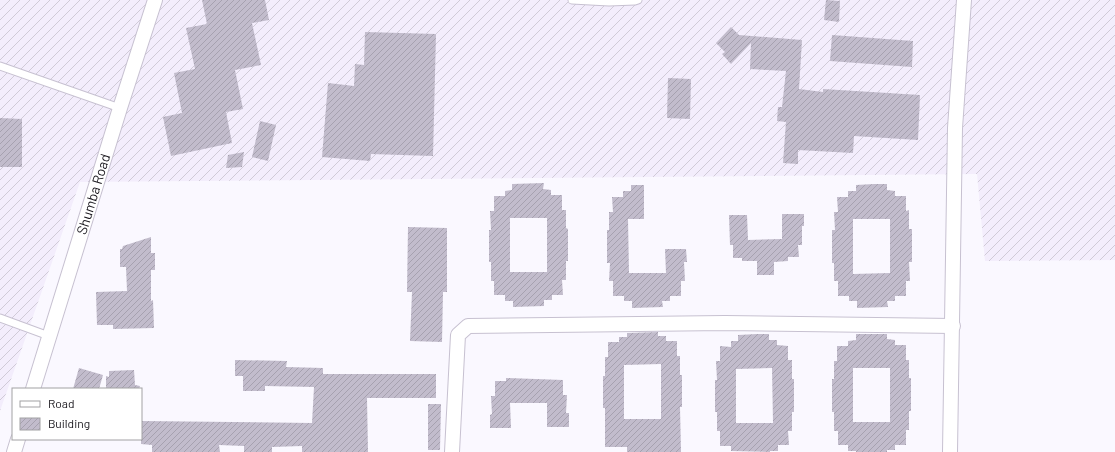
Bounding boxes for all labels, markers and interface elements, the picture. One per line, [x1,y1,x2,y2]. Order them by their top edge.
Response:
street label: Shumba Road [72,152,113,236]
legend [12,388,142,440]
text: Road [48,396,75,410]
text: Building [48,416,90,430]

